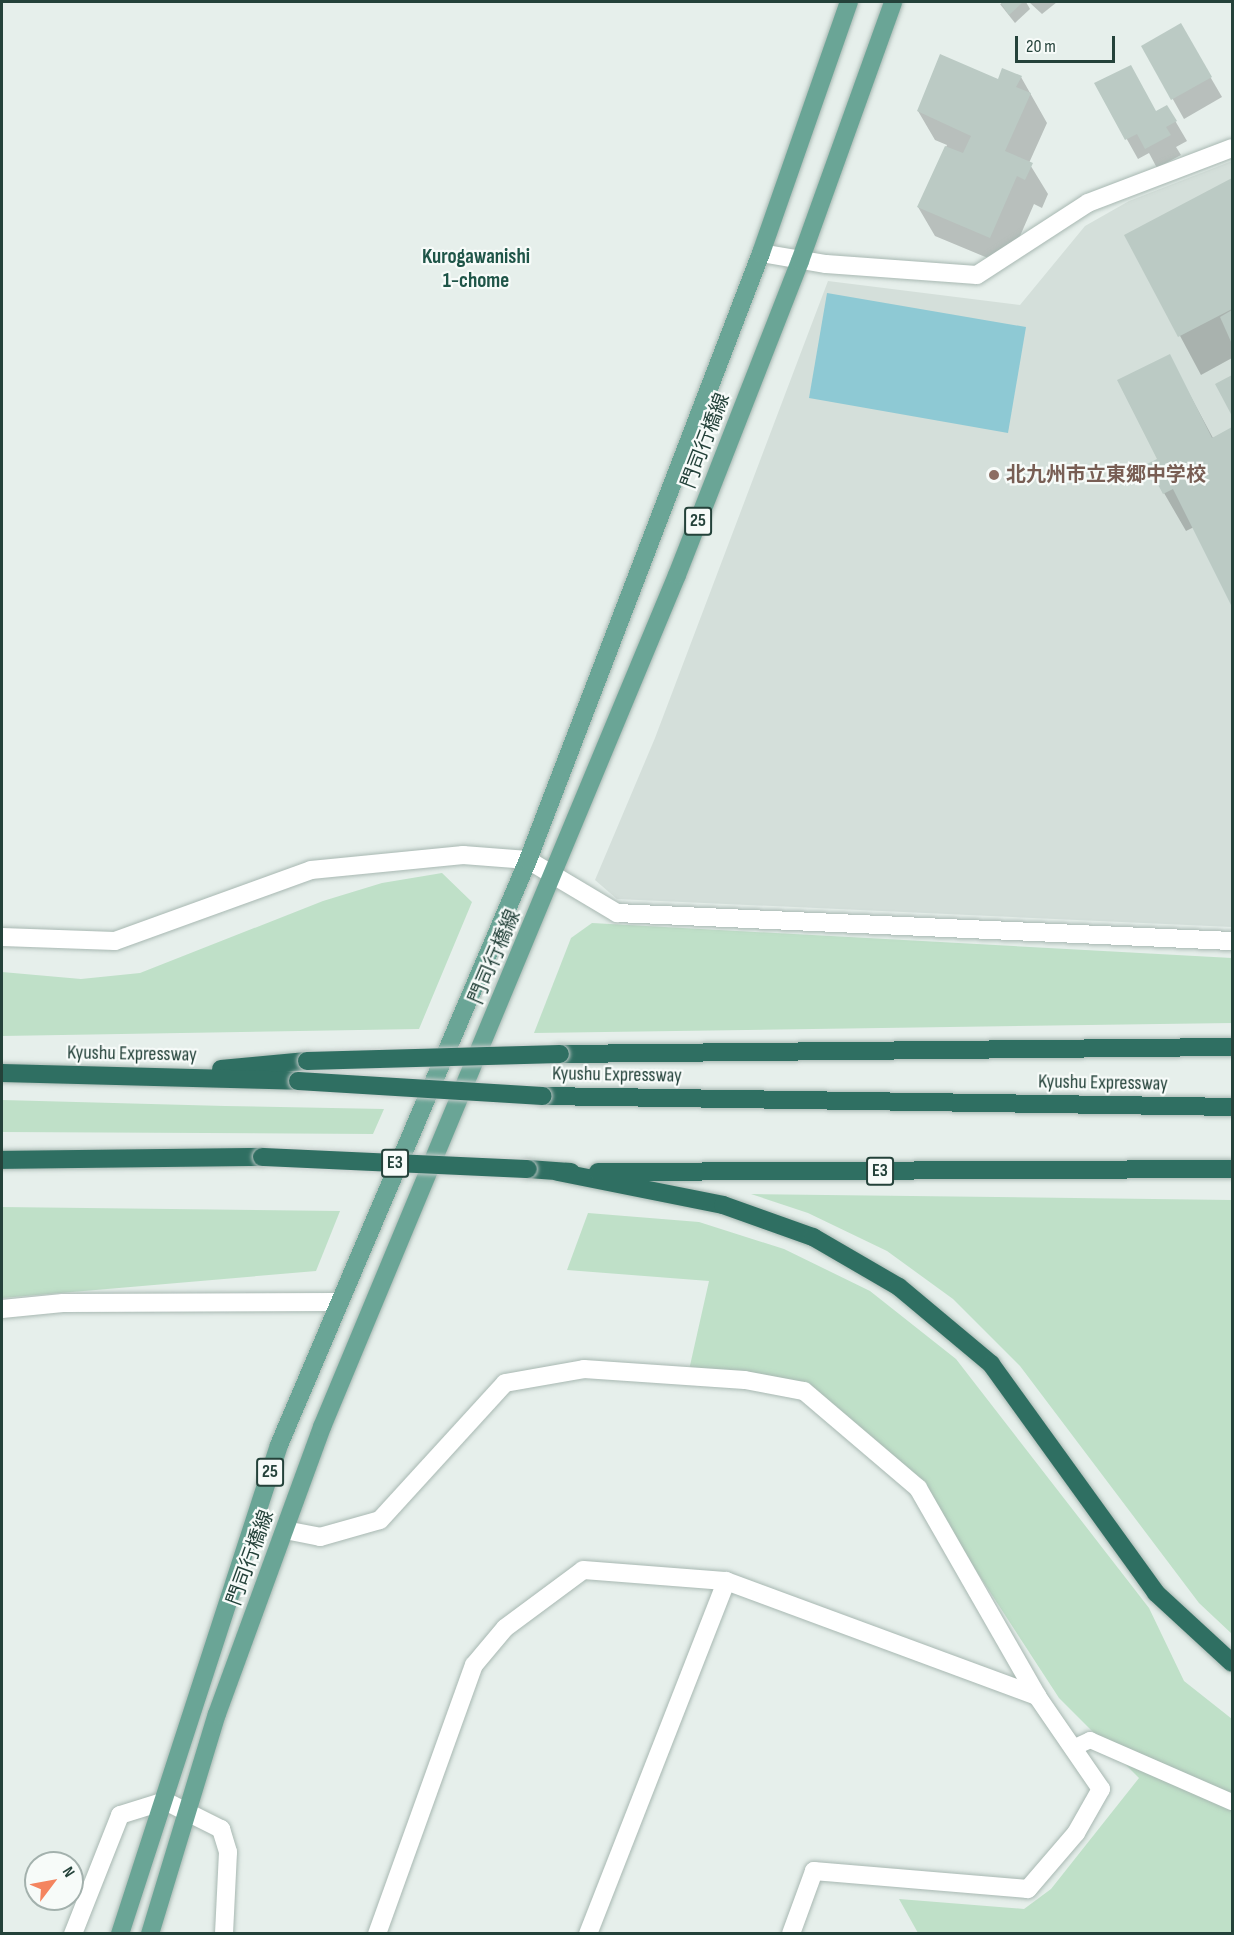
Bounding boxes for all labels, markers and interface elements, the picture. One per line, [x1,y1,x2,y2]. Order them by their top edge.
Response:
scale bar [1018,24,1118,62]
text: 20 m [1026,36,1056,57]
district label: Kurogawanishi 1-chome [422,244,530,294]
street label: 門司行橋線 [677,390,735,492]
place label: 北九州市立東郷中学校 [1006,463,1206,487]
marker: 北九州市立東郷中学校 [987,468,1001,482]
road number: 25 [683,506,713,536]
street label: 門司行橋線 [464,906,526,1008]
street label: Kyushu Expressway [67,1041,197,1067]
street label: Kyushu Expressway [552,1062,682,1088]
street label: Kyushu Expressway [1038,1070,1168,1096]
road number: E3 [380,1148,410,1178]
road number: E3 [865,1156,895,1186]
road number: 25 [255,1457,285,1487]
street label: 門司行橋線 [223,1507,279,1609]
north arrow [24,1851,84,1911]
text: N [58,1864,78,1881]

